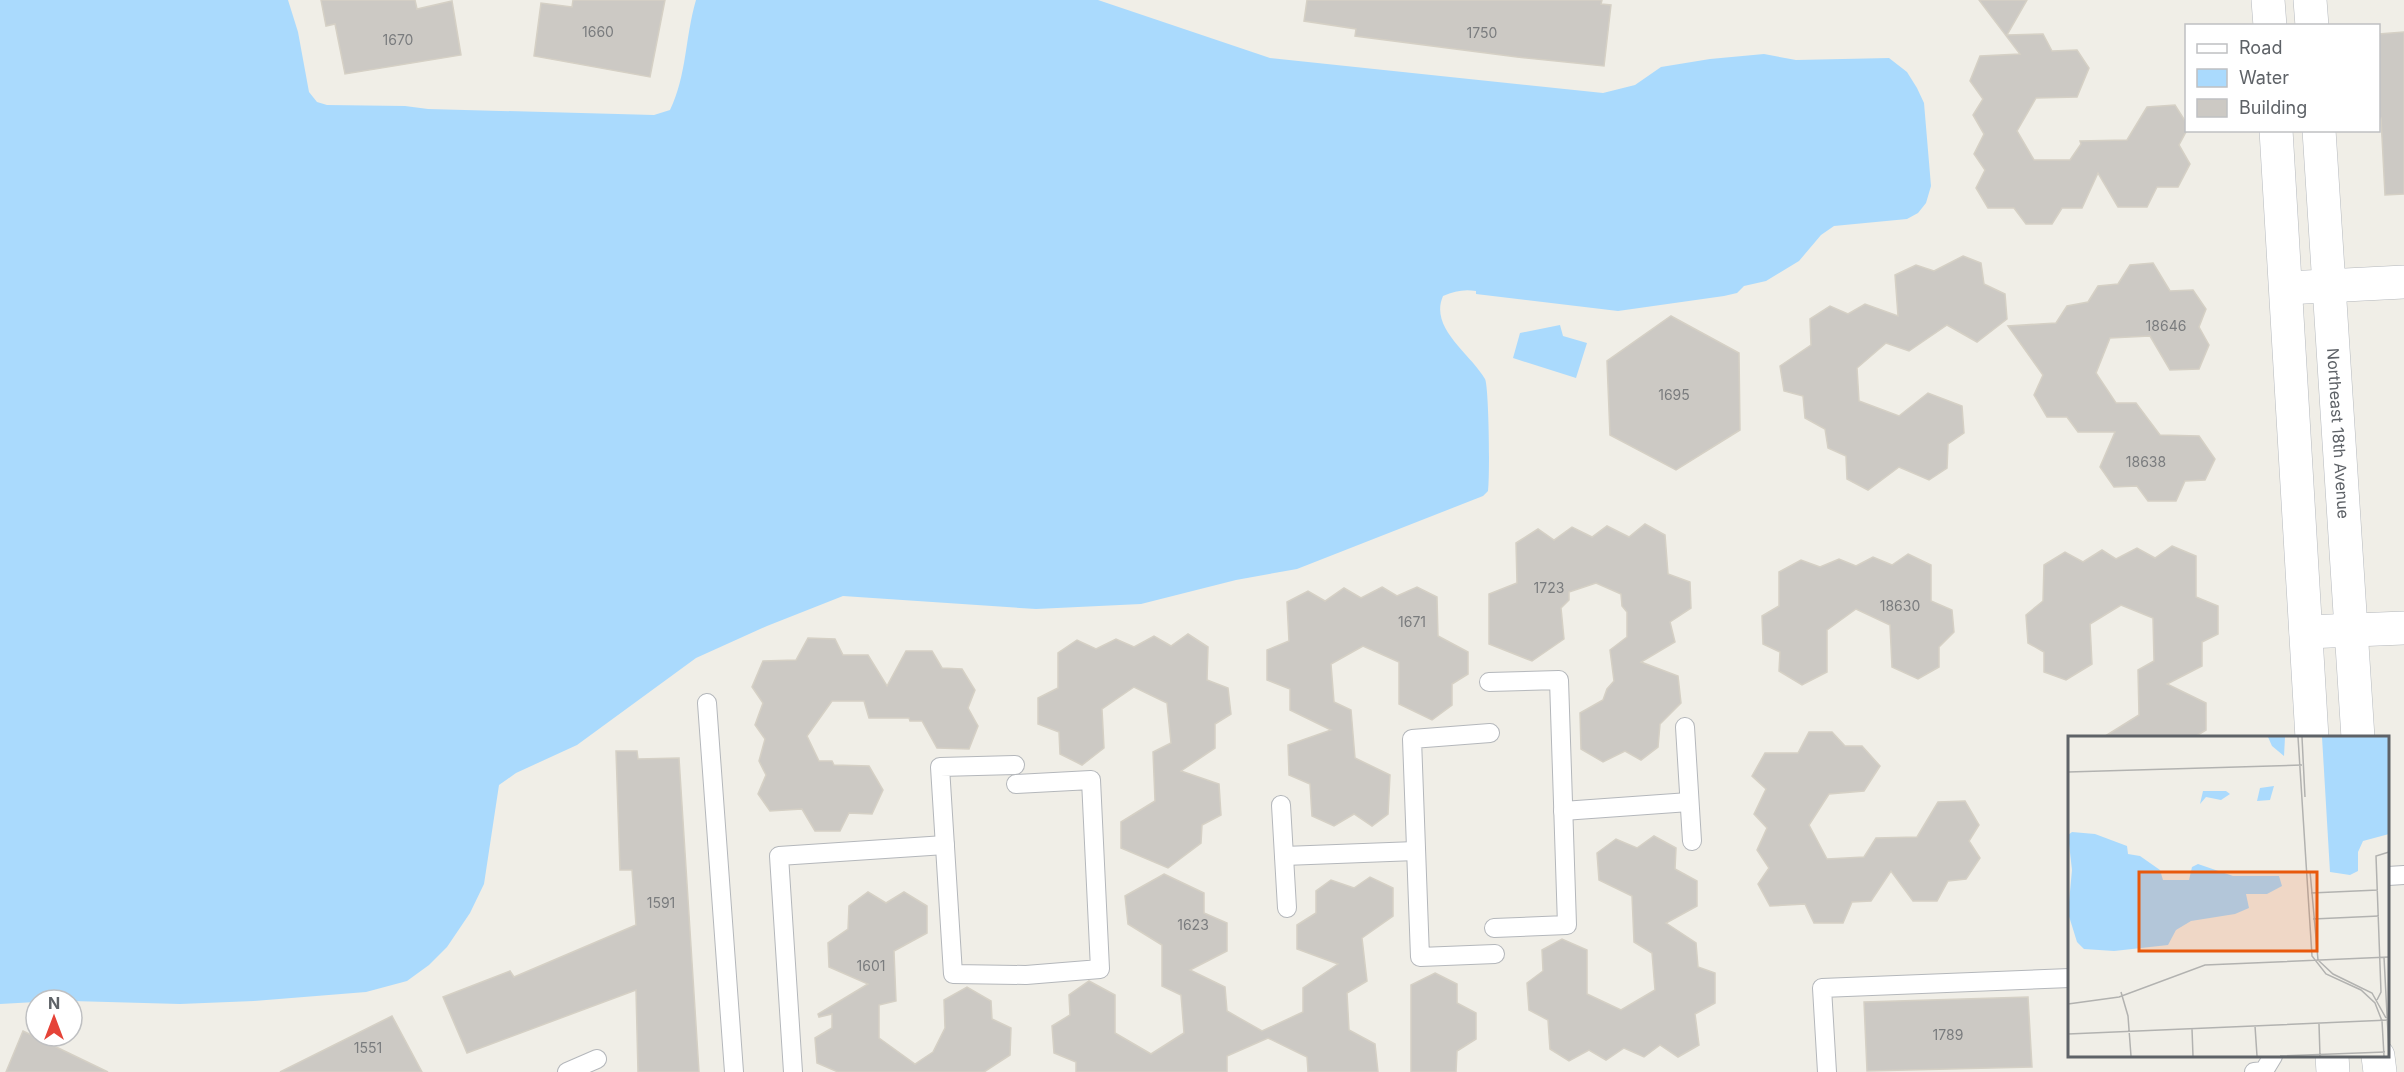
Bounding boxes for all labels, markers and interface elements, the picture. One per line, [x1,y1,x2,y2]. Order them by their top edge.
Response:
house number: 1660 [582,23,614,40]
house number: 1750 [1467,24,1497,41]
legend [2185,24,2380,132]
house number: 1670 [383,31,413,48]
text: Road [2239,37,2282,58]
text: Water [2239,67,2289,88]
text: Building [2239,97,2307,118]
house number: 18646 [2146,317,2186,334]
street label: Northeast 18th Avenue [2323,347,2354,519]
house number: 1695 [1658,386,1690,403]
house number: 18638 [2126,453,2166,470]
house number: 1723 [1534,579,1564,596]
house number: 18630 [1880,597,1920,614]
house number: 1671 [1398,613,1426,630]
inset map [2068,736,2389,1057]
house number: 1591 [647,894,675,911]
house number: 1623 [1177,916,1209,933]
house number: 1601 [857,957,885,974]
north arrow [24,988,84,1048]
text: N [48,993,60,1013]
house number: 1789 [1933,1026,1963,1043]
house number: 1551 [354,1039,382,1056]

